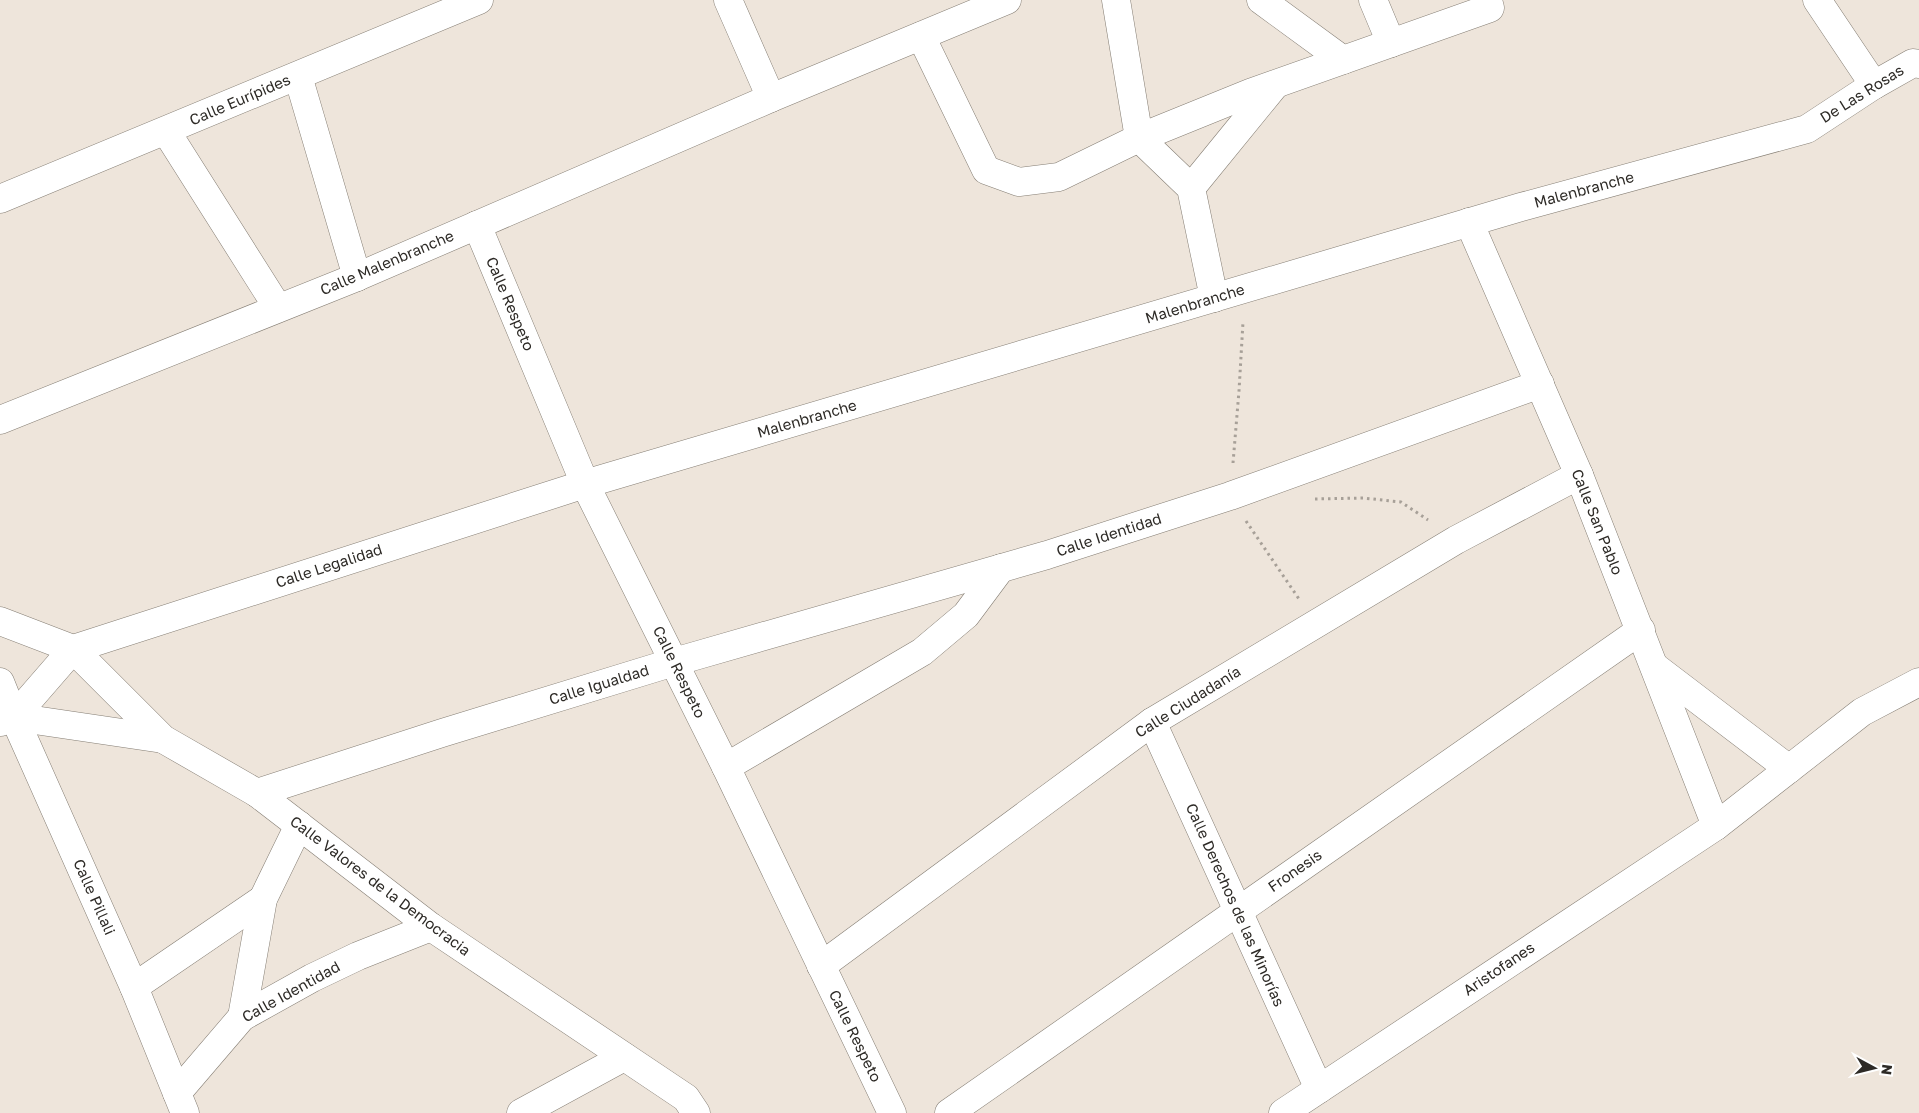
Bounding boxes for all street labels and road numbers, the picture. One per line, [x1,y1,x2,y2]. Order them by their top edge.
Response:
street label: De Las Rosas [1816,60,1907,126]
street label: Calle Eurípides [186,70,293,128]
street label: Malenbranche [1532,167,1636,211]
street label: Calle Malenbranche [317,226,456,298]
street label: Calle Respeto [483,254,539,353]
street label: Malenbranche [1143,279,1247,327]
street label: Malenbranche [755,395,859,441]
street label: Calle San Pablo [1568,466,1627,577]
street label: Calle Identidad [1054,509,1163,559]
street label: Calle Legalidad [273,539,384,591]
street label: Calle Respeto [650,623,710,721]
street label: Calle Igualdad [547,660,651,708]
street label: Calle Ciudadanía [1131,661,1244,741]
street label: Calle Derechos de las Minorías [1183,800,1289,1009]
street label: Calle Valores de la Democracia [287,811,474,959]
street label: Fronesis [1264,845,1325,895]
street label: Calle Pillali [70,856,120,937]
street label: Aristofanes [1459,938,1538,999]
street label: Calle Identidad [238,957,343,1025]
street label: Calle Respeto [826,987,886,1085]

